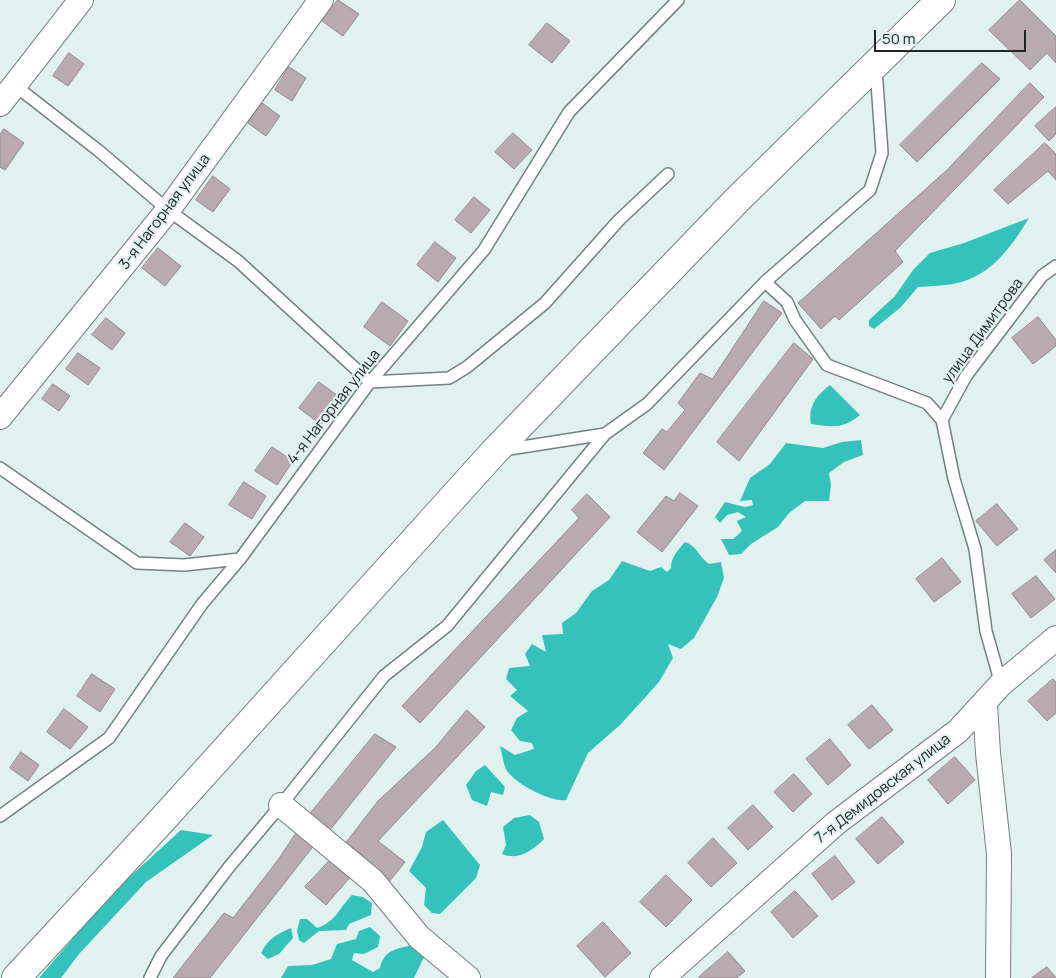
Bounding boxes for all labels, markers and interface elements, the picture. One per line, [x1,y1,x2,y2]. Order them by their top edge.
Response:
scale bar [876,20,1028,52]
text: 50 m [882,28,916,49]
street label: 3-я Нагорная улица [116,151,214,273]
street label: улица Димитрова [939,275,1027,387]
street label: 4-я Нагорная улица [284,346,384,468]
street label: 7-я Демидовская улица [812,730,954,848]

